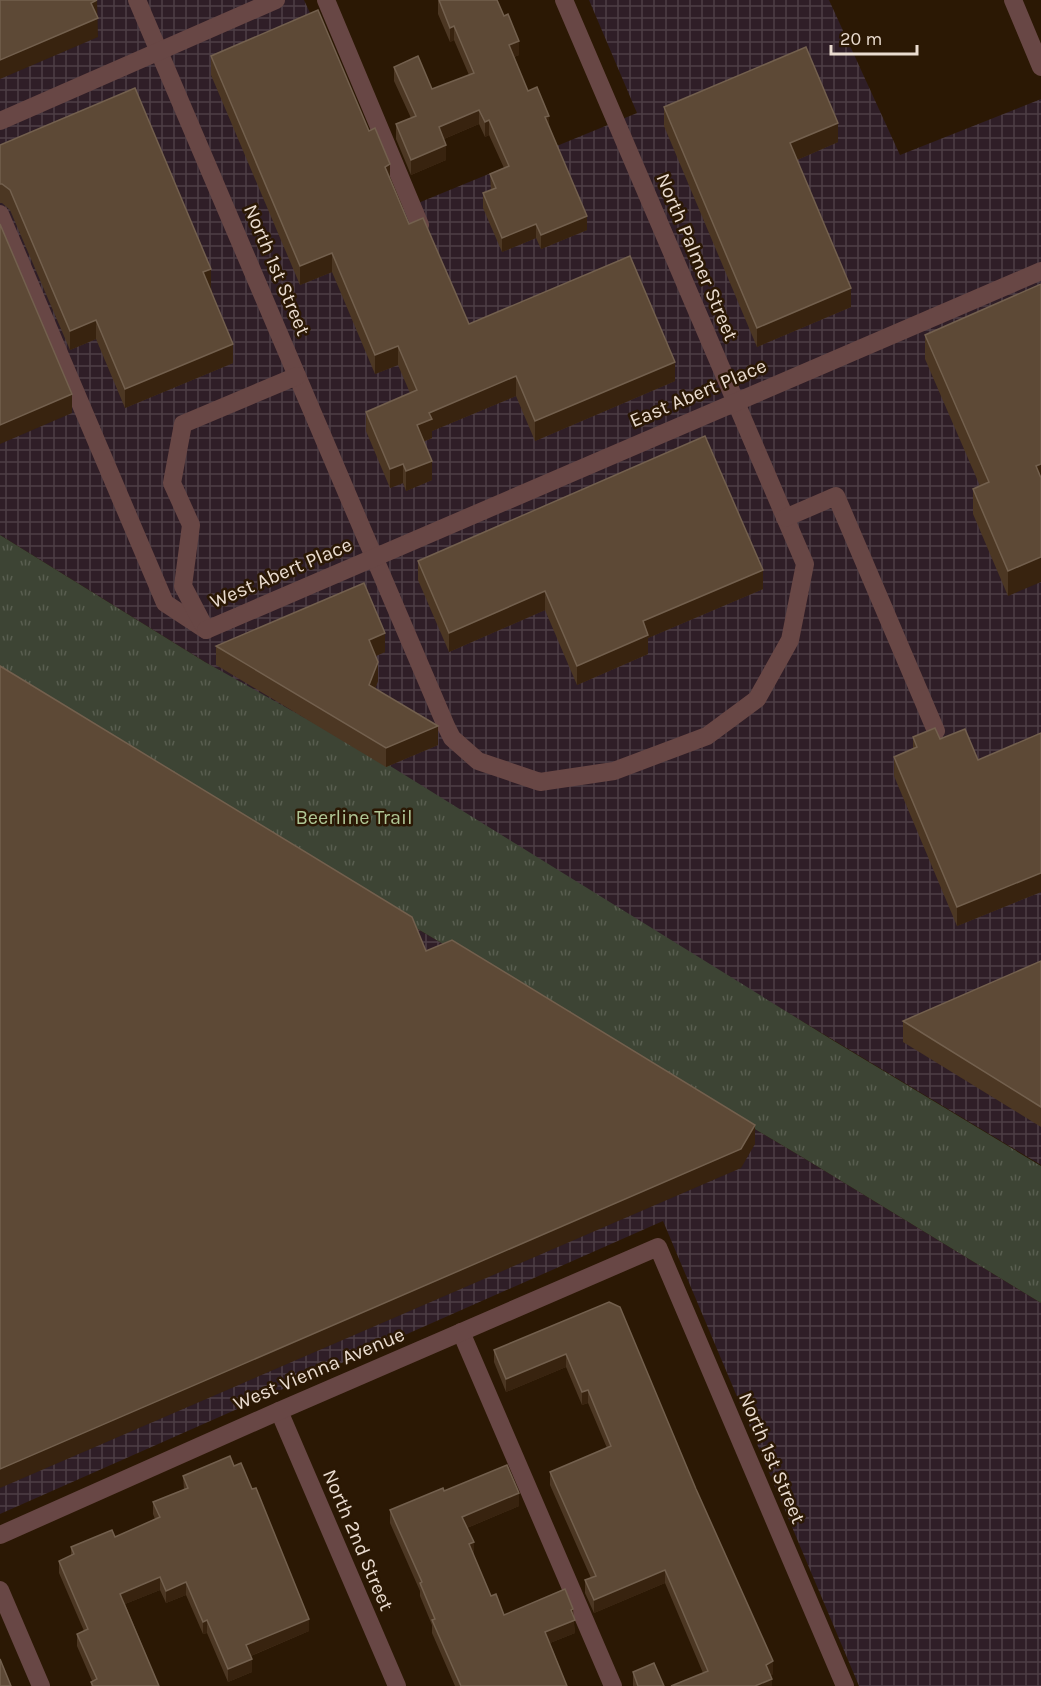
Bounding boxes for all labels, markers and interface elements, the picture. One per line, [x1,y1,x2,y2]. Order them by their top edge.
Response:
scale bar [831,18,916,56]
text: 20 m [840,28,882,50]
street label: North Palmer Street [651,170,743,345]
street label: North 1st Street [239,201,315,340]
street label: East Abert Place [626,354,770,432]
street label: West Abert Place [207,533,355,613]
park label: Beerline Trail [295,806,413,829]
street label: West Vienna Avenue [230,1323,408,1415]
street label: North 1st Street [734,1389,810,1528]
street label: North 2nd Street [318,1466,398,1615]

